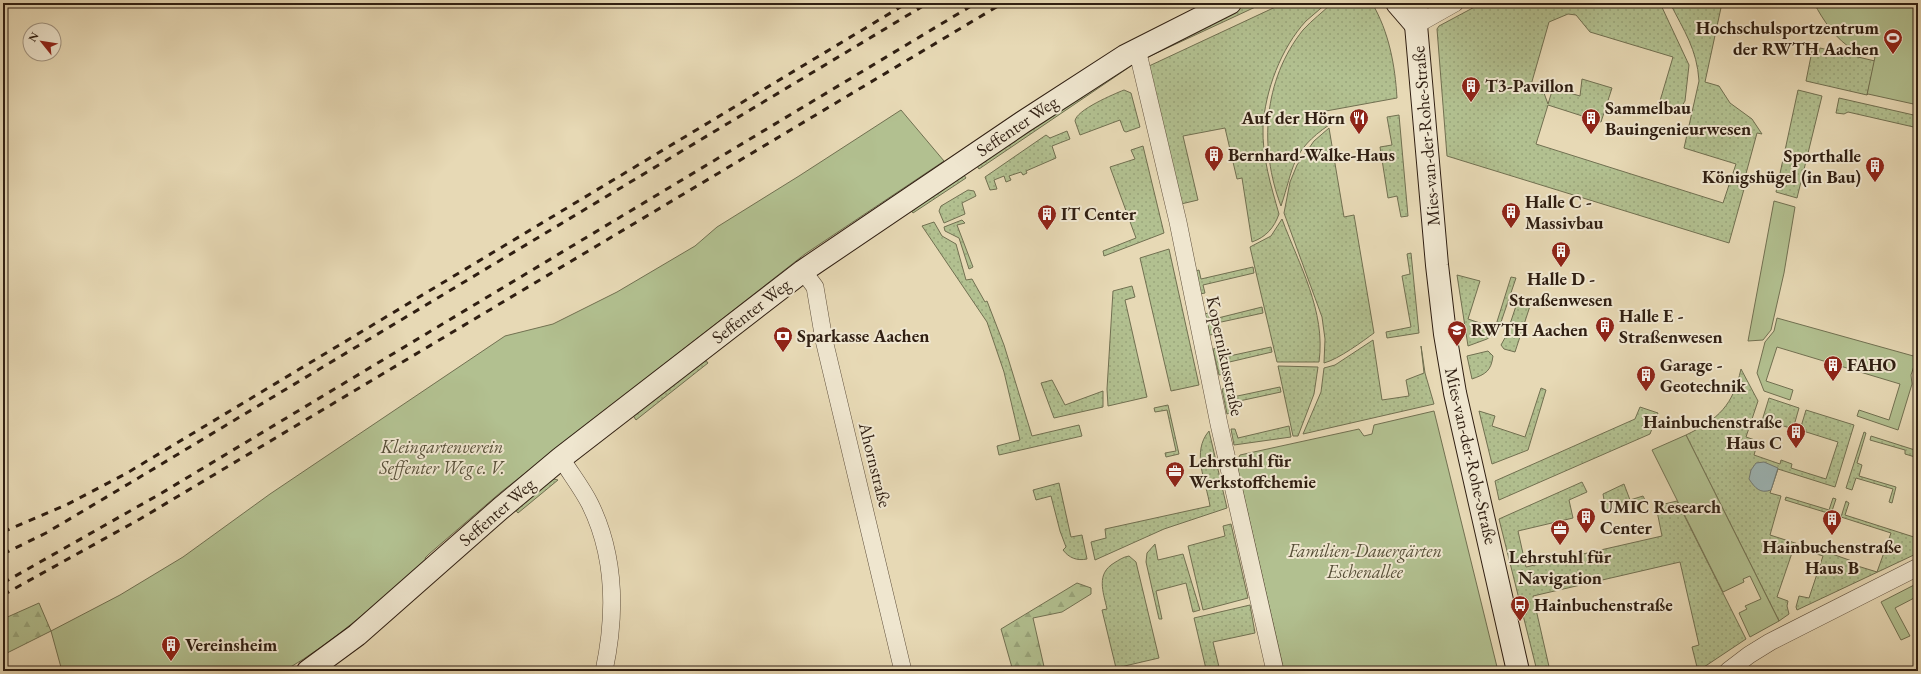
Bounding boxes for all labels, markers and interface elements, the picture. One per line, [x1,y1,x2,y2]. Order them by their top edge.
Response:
place label: Hochschulsportzentrum der RWTH Aachen [1696,16,1879,60]
north arrow [22,22,62,62]
sports icon: Hochschulsportzentrum der RWTH Aachen [1882,27,1904,55]
text: N [25,30,42,44]
street label: Mies-van-der-Rohe-Straße [1406,45,1445,227]
place label: T3-Pavillon [1485,74,1574,97]
building icon: T3-Pavillon [1460,75,1482,103]
street label: Seffenter Weg [971,90,1062,161]
place label: Sammelbau Bauingenieurwesen [1605,96,1751,140]
place label: Auf der Hörn [1241,106,1345,129]
restaurant icon: Auf der Hörn [1348,107,1370,135]
building icon: Sammelbau Bauingenieurwesen [1580,107,1602,135]
place label: Bernhard-Walke-Haus [1228,143,1395,166]
building icon: Bernhard-Walke-Haus [1203,144,1225,172]
place label: Sporthalle Königshügel (in Bau) [1702,144,1861,188]
building icon: Sporthalle Königshügel (in Bau) [1864,155,1886,183]
place label: Halle C - Massivbau [1525,190,1604,234]
building icon: Halle C - Massivbau [1500,201,1522,229]
place label: IT Center [1061,202,1137,225]
building icon: IT Center [1036,203,1058,231]
building icon: Halle D - Straßenwesen [1550,240,1572,268]
place label: Halle D - Straßenwesen [1509,267,1613,311]
street label: Seffenter Weg [707,273,795,348]
street label: Kopernikusstraße [1202,294,1249,418]
place label: Halle E - Straßenwesen [1619,304,1723,348]
building icon: Halle E - Straßenwesen [1594,315,1616,343]
place label: RWTH Aachen [1471,318,1588,341]
school or university icon: RWTH Aachen [1446,319,1468,347]
place label: Sparkasse Aachen [797,324,929,347]
bank icon: Sparkasse Aachen [772,325,794,353]
place label: Garage - Geotechnik [1660,353,1747,397]
place label: FAHO [1847,353,1897,376]
building icon: FAHO [1822,354,1844,382]
building icon: Garage - Geotechnik [1635,364,1657,392]
street label: Mies-van-der-Rohe-Straße [1440,365,1503,547]
place label: Hainbuchenstraße Haus C [1643,410,1782,454]
street label: Ahornstraße [854,419,897,510]
building icon: Hainbuchenstraße Haus C [1785,421,1807,449]
park label: Kleingartenverein Seffenter Weg e. V. [378,435,505,480]
place label: Lehrstuhl für Werkstoffchemie [1189,449,1316,493]
office icon: Lehrstuhl für Werkstoffchemie [1164,460,1186,488]
street label: Seffenter Weg [454,472,540,551]
place label: UMIC Research Center [1600,495,1721,539]
building icon: UMIC Research Center [1575,506,1597,534]
building icon: Hainbuchenstraße Haus B [1821,508,1843,536]
office icon: Lehrstuhl für Navigation [1549,518,1571,546]
place label: Hainbuchenstraße Haus B [1763,535,1902,579]
park label: Familien-Dauergärten Eschenallee [1287,539,1442,583]
place label: Lehrstuhl für Navigation [1509,545,1612,589]
place label: Hainbuchenstraße [1534,593,1673,616]
bus stop icon: Hainbuchenstraße [1509,594,1531,622]
place label: Vereinsheim [185,633,278,656]
building icon: Vereinsheim [160,634,182,662]

